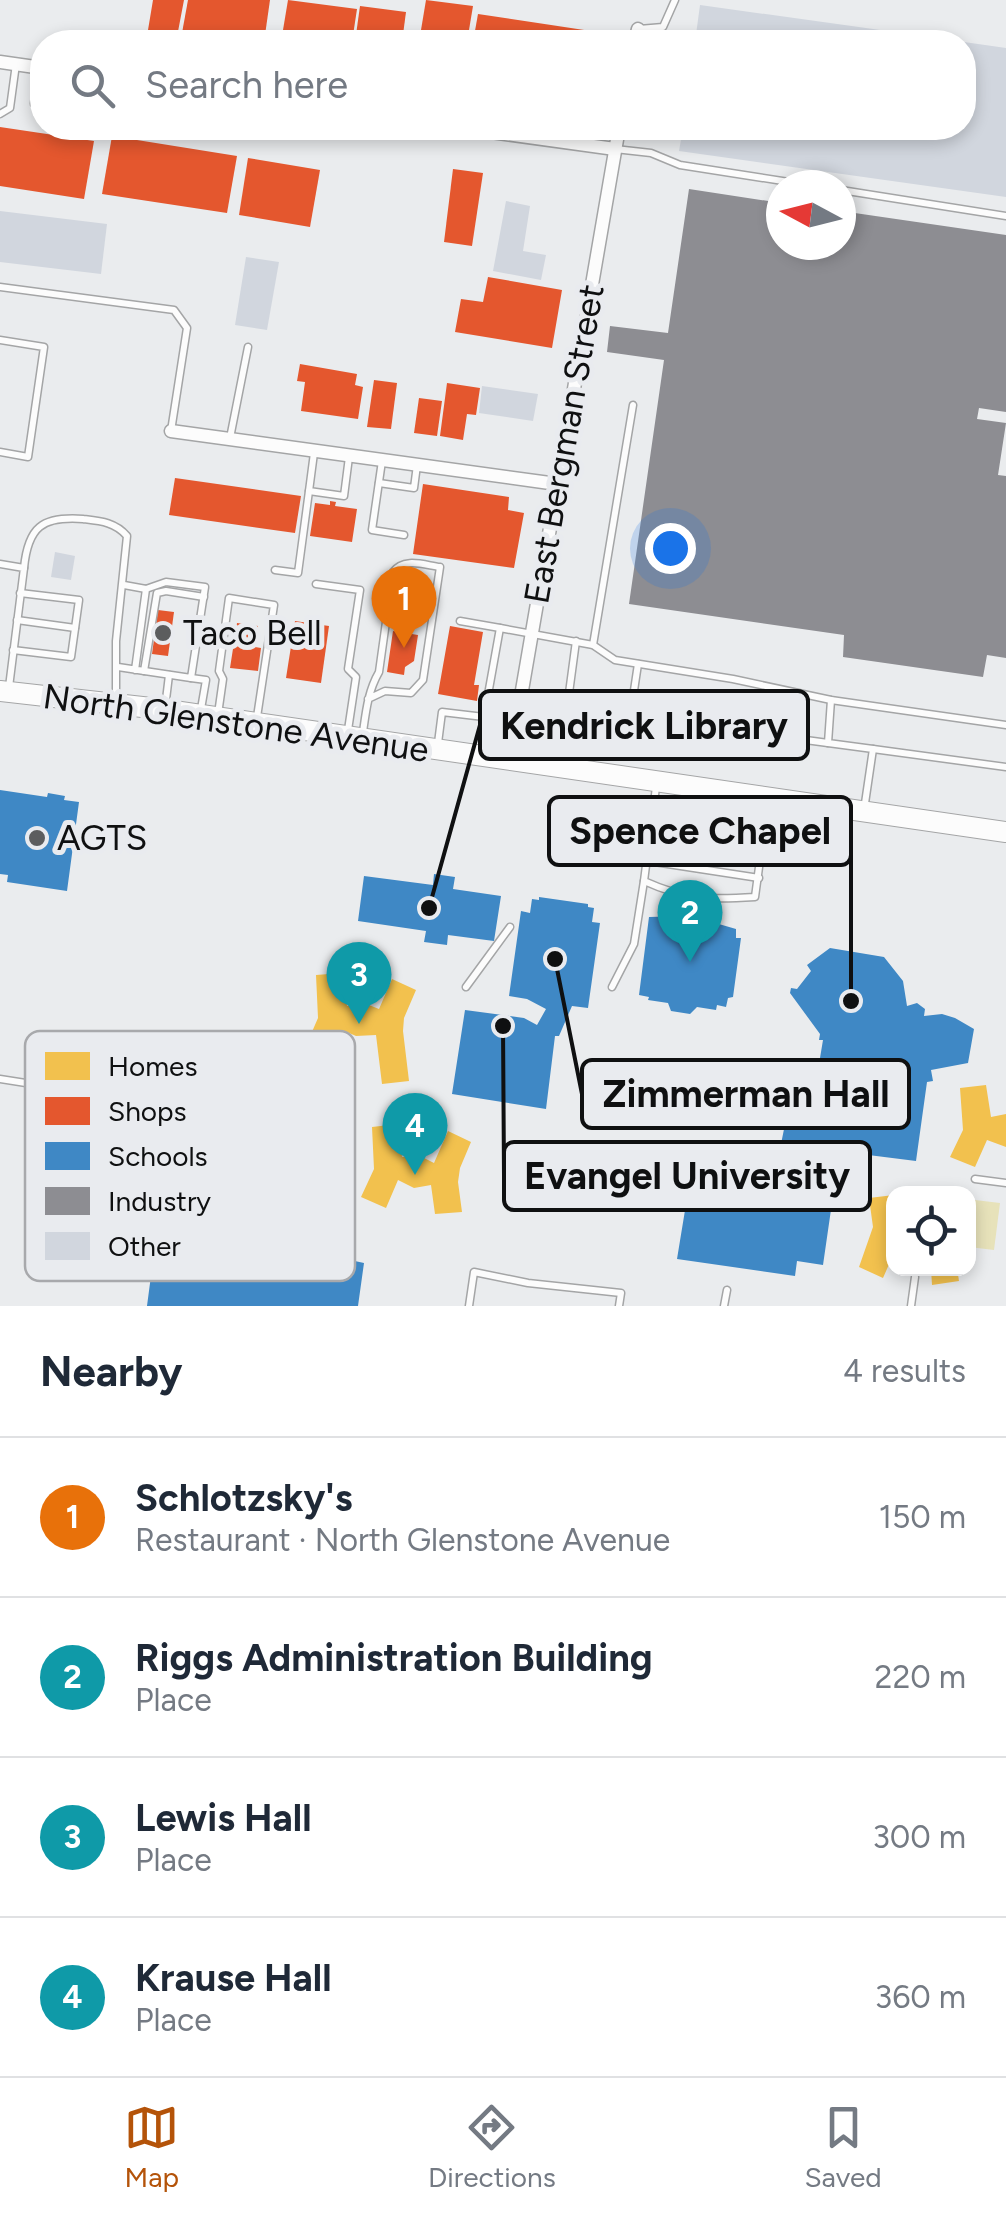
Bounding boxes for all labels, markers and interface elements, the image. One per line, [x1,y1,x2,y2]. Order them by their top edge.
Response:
search box [30,30,976,140]
icon: search [65,58,120,113]
text: Search here [145,62,348,108]
north arrow [766,170,856,260]
street label: East Bergman Street [515,281,613,607]
your location [645,523,696,574]
pin: 1 [372,566,436,648]
place label: Taco Bell [183,612,322,654]
marker: Taco Bell [152,622,174,644]
street label: North Glenstone Avenue [40,675,432,771]
callout: Kendrick Library [480,691,808,759]
text: Kendrick Library [500,703,788,749]
callout: Spence Chapel [549,797,851,865]
text: Spence Chapel [569,808,831,854]
place label: AGTS [57,817,147,859]
marker: AGTS [26,827,48,849]
pin: 2 [658,880,722,962]
pin: 3 [326,942,392,1024]
legend [25,1031,355,1281]
text: Homes [108,1049,197,1083]
callout: Zimmerman Hall [582,1060,909,1128]
text: Zimmerman Hall [602,1071,890,1117]
pin: 4 [382,1092,448,1175]
text: Shops [108,1094,187,1128]
text: Schools [108,1139,208,1173]
callout: Evangel University [504,1142,870,1210]
text: Evangel University [524,1153,850,1199]
text: Industry [108,1184,211,1218]
map controls [886,1186,976,1276]
button: locate [886,1186,976,1276]
text: Other [108,1229,181,1263]
text: Nearby [40,1346,182,1397]
text: 4 results [843,1352,966,1390]
text: Schlotzsky's [135,1475,352,1521]
text: 1 [66,1498,79,1536]
text: 150 m [879,1498,966,1536]
text: Restaurant · North Glenstone Avenue [135,1521,670,1559]
text: Riggs Administration Building [135,1635,653,1681]
text: 2 [63,1658,82,1696]
text: 220 m [875,1658,966,1696]
text: Place [135,1681,212,1719]
text: Lewis Hall [135,1795,312,1841]
text: 3 [64,1818,81,1856]
text: 300 m [872,1818,966,1856]
text: Place [135,1841,212,1879]
text: Krause Hall [135,1955,332,2001]
text: 4 [62,1978,83,2016]
text: 360 m [875,1978,966,2016]
text: Place [135,2001,212,2039]
tab: Map [124,2100,179,2194]
tab: Directions [428,2100,556,2194]
tab: Saved [804,2100,882,2194]

